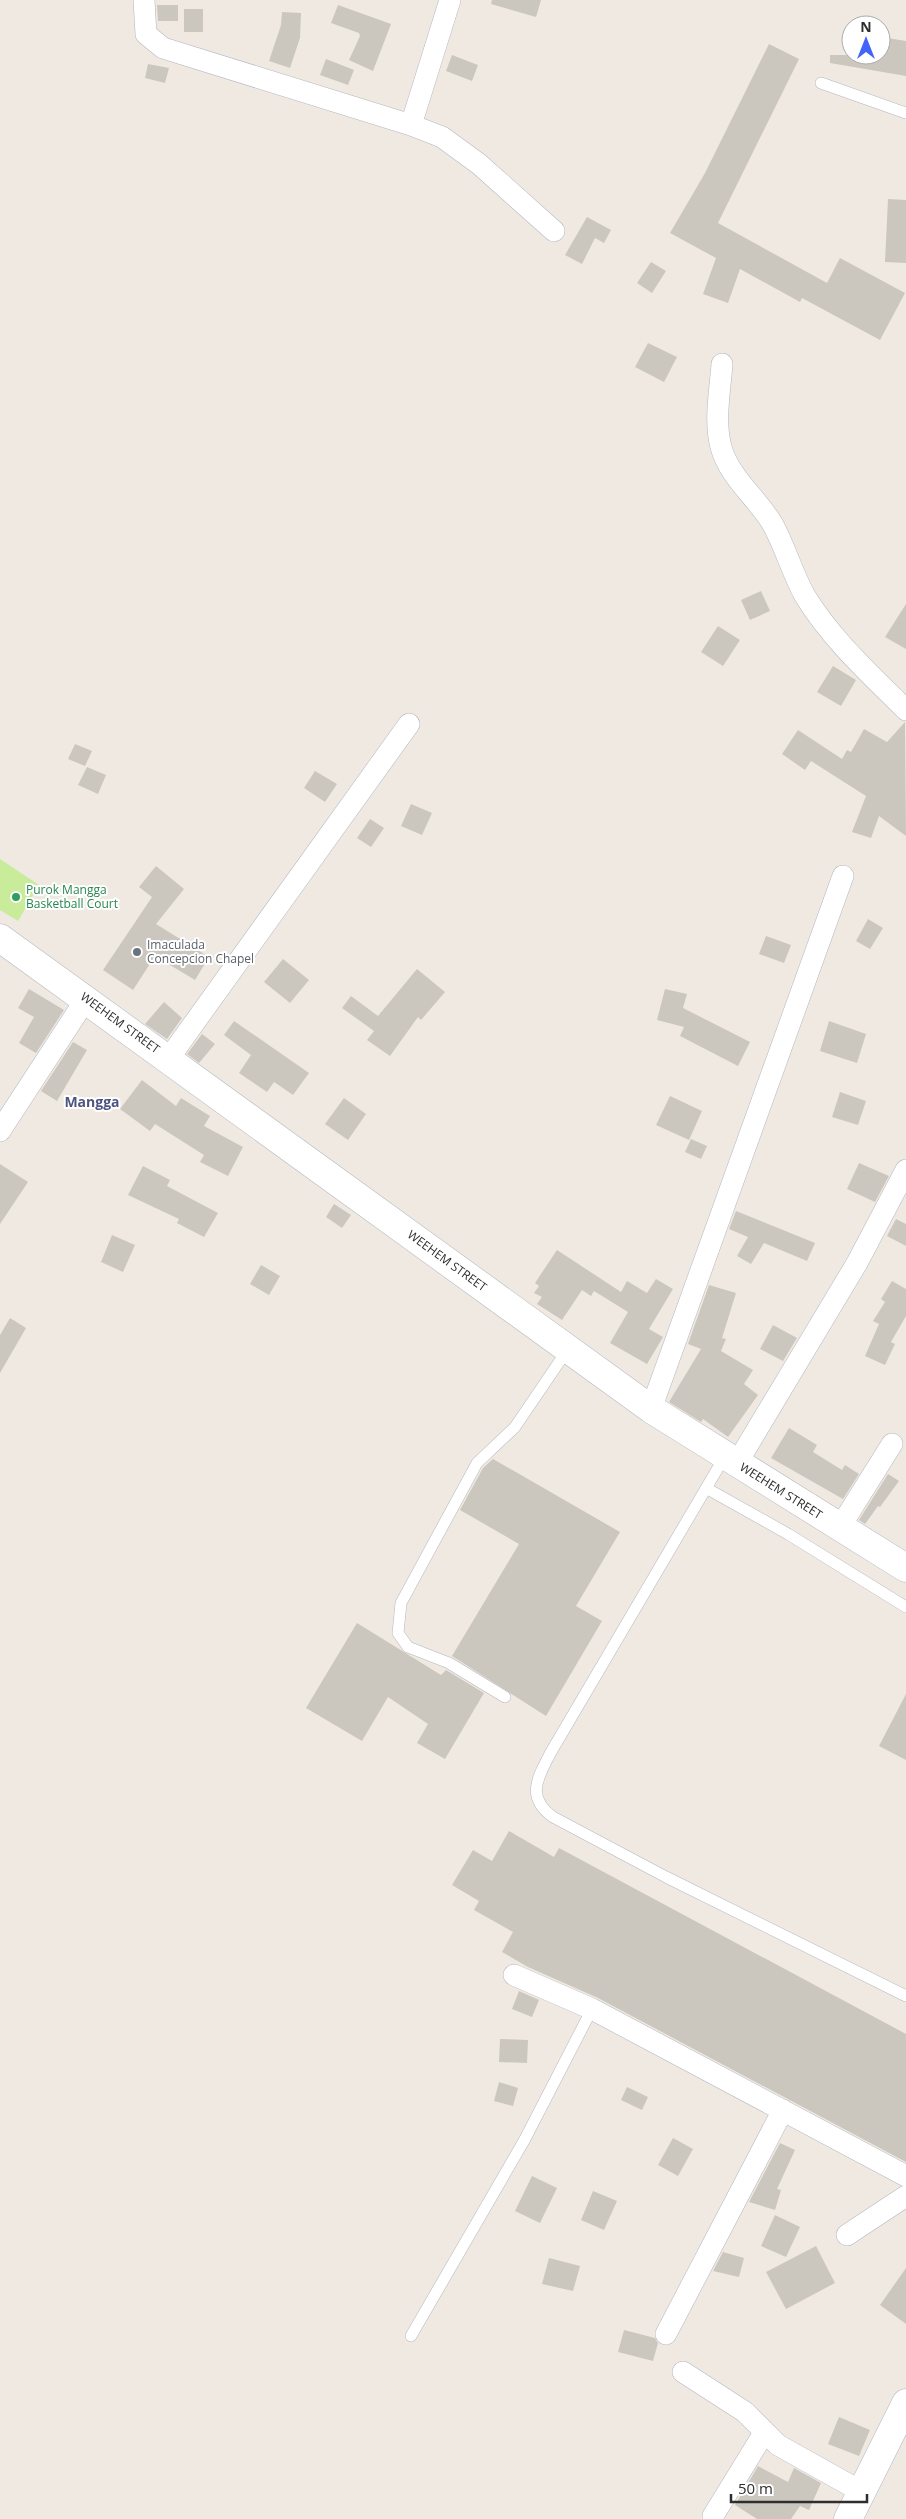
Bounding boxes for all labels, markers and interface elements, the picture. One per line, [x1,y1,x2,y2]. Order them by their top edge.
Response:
north arrow [841,15,891,65]
text: N [860,17,872,36]
place label: Purok Mangga Basketball Court [26,881,118,912]
marker: Purok Mangga Basketball Court [10,891,22,903]
place label: Imaculada Concepcion Chapel [147,936,254,967]
marker: Imaculada Concepcion Chapel [131,946,143,958]
street label: WEEHEM STREET [77,988,164,1057]
district label: Mangga [64,1092,120,1111]
street label: WEEHEM STREET [404,1226,491,1295]
street label: WEEHEM STREET [737,1458,826,1523]
scale bar [731,2472,867,2504]
text: 50 m [738,2478,773,2498]

